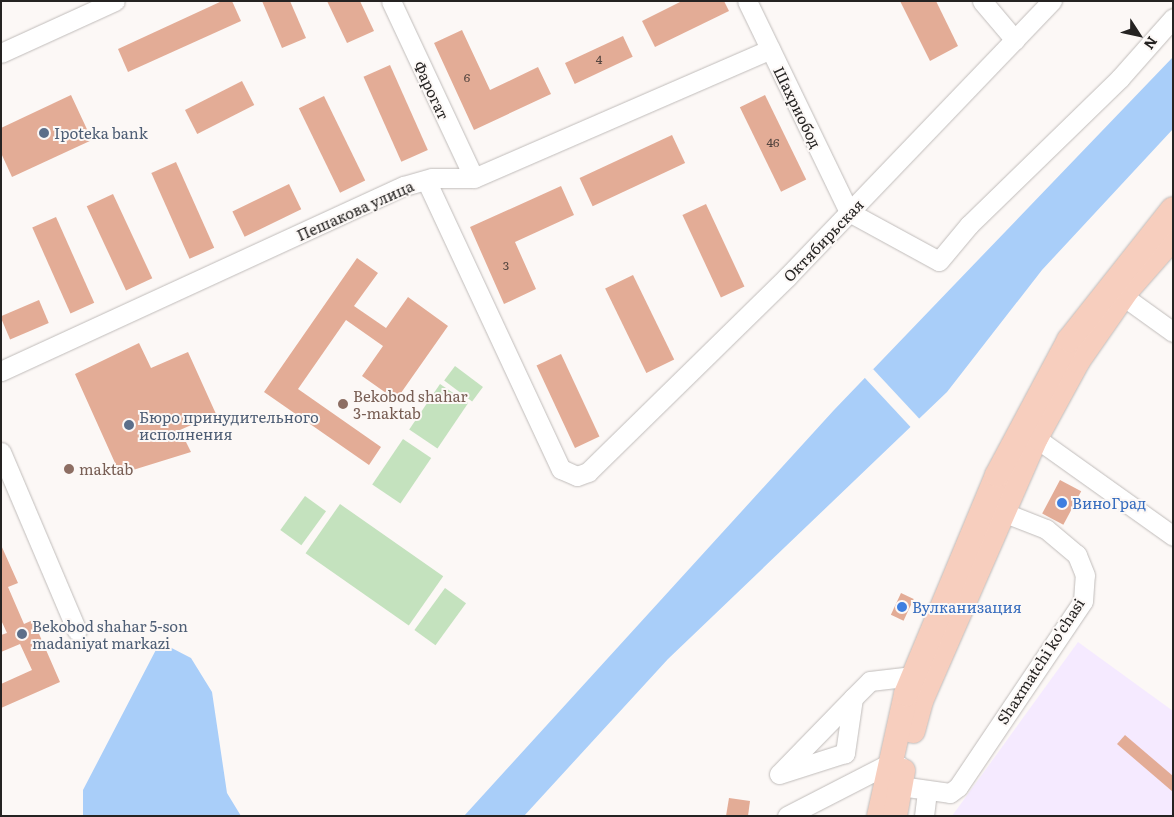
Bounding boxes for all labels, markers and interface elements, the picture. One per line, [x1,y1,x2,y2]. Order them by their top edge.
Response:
north arrow [1114,10,1164,60]
text: N [1140,33,1163,54]
house number: 4 [596,53,602,67]
street label: Фарогат [411,58,453,122]
street label: Шахриобод [770,63,826,151]
house number: 6 [464,71,470,85]
place label: Ipoteka bank [54,124,148,142]
marker: Ipoteka bank [38,127,50,139]
house number: 46 [766,136,780,150]
street label: Пешакова улица [294,176,416,244]
street label: Октябирьская [779,195,867,285]
house number: 3 [503,259,509,273]
place label: Bekobod shahar 3-maktab [353,386,468,421]
marker: Bekobod shahar 3-maktab [337,398,349,410]
place label: Бюро принудительного исполнения [139,407,319,442]
marker: Бюро принудительного исполнения [123,419,135,431]
place label: maktab [79,460,133,478]
marker: maktab [63,463,75,475]
place label: ВиноГрад [1072,494,1146,512]
marker: ВиноГрад [1056,497,1068,509]
street label: Shaxmatchi ko'chasi [993,595,1087,727]
place label: Вулканизация [912,598,1022,616]
marker: Вулканизация [896,601,908,613]
place label: Bekobod shahar 5-son madaniyat markazi [32,616,188,651]
marker: Bekobod shahar 5-son madaniyat markazi [16,628,28,640]

